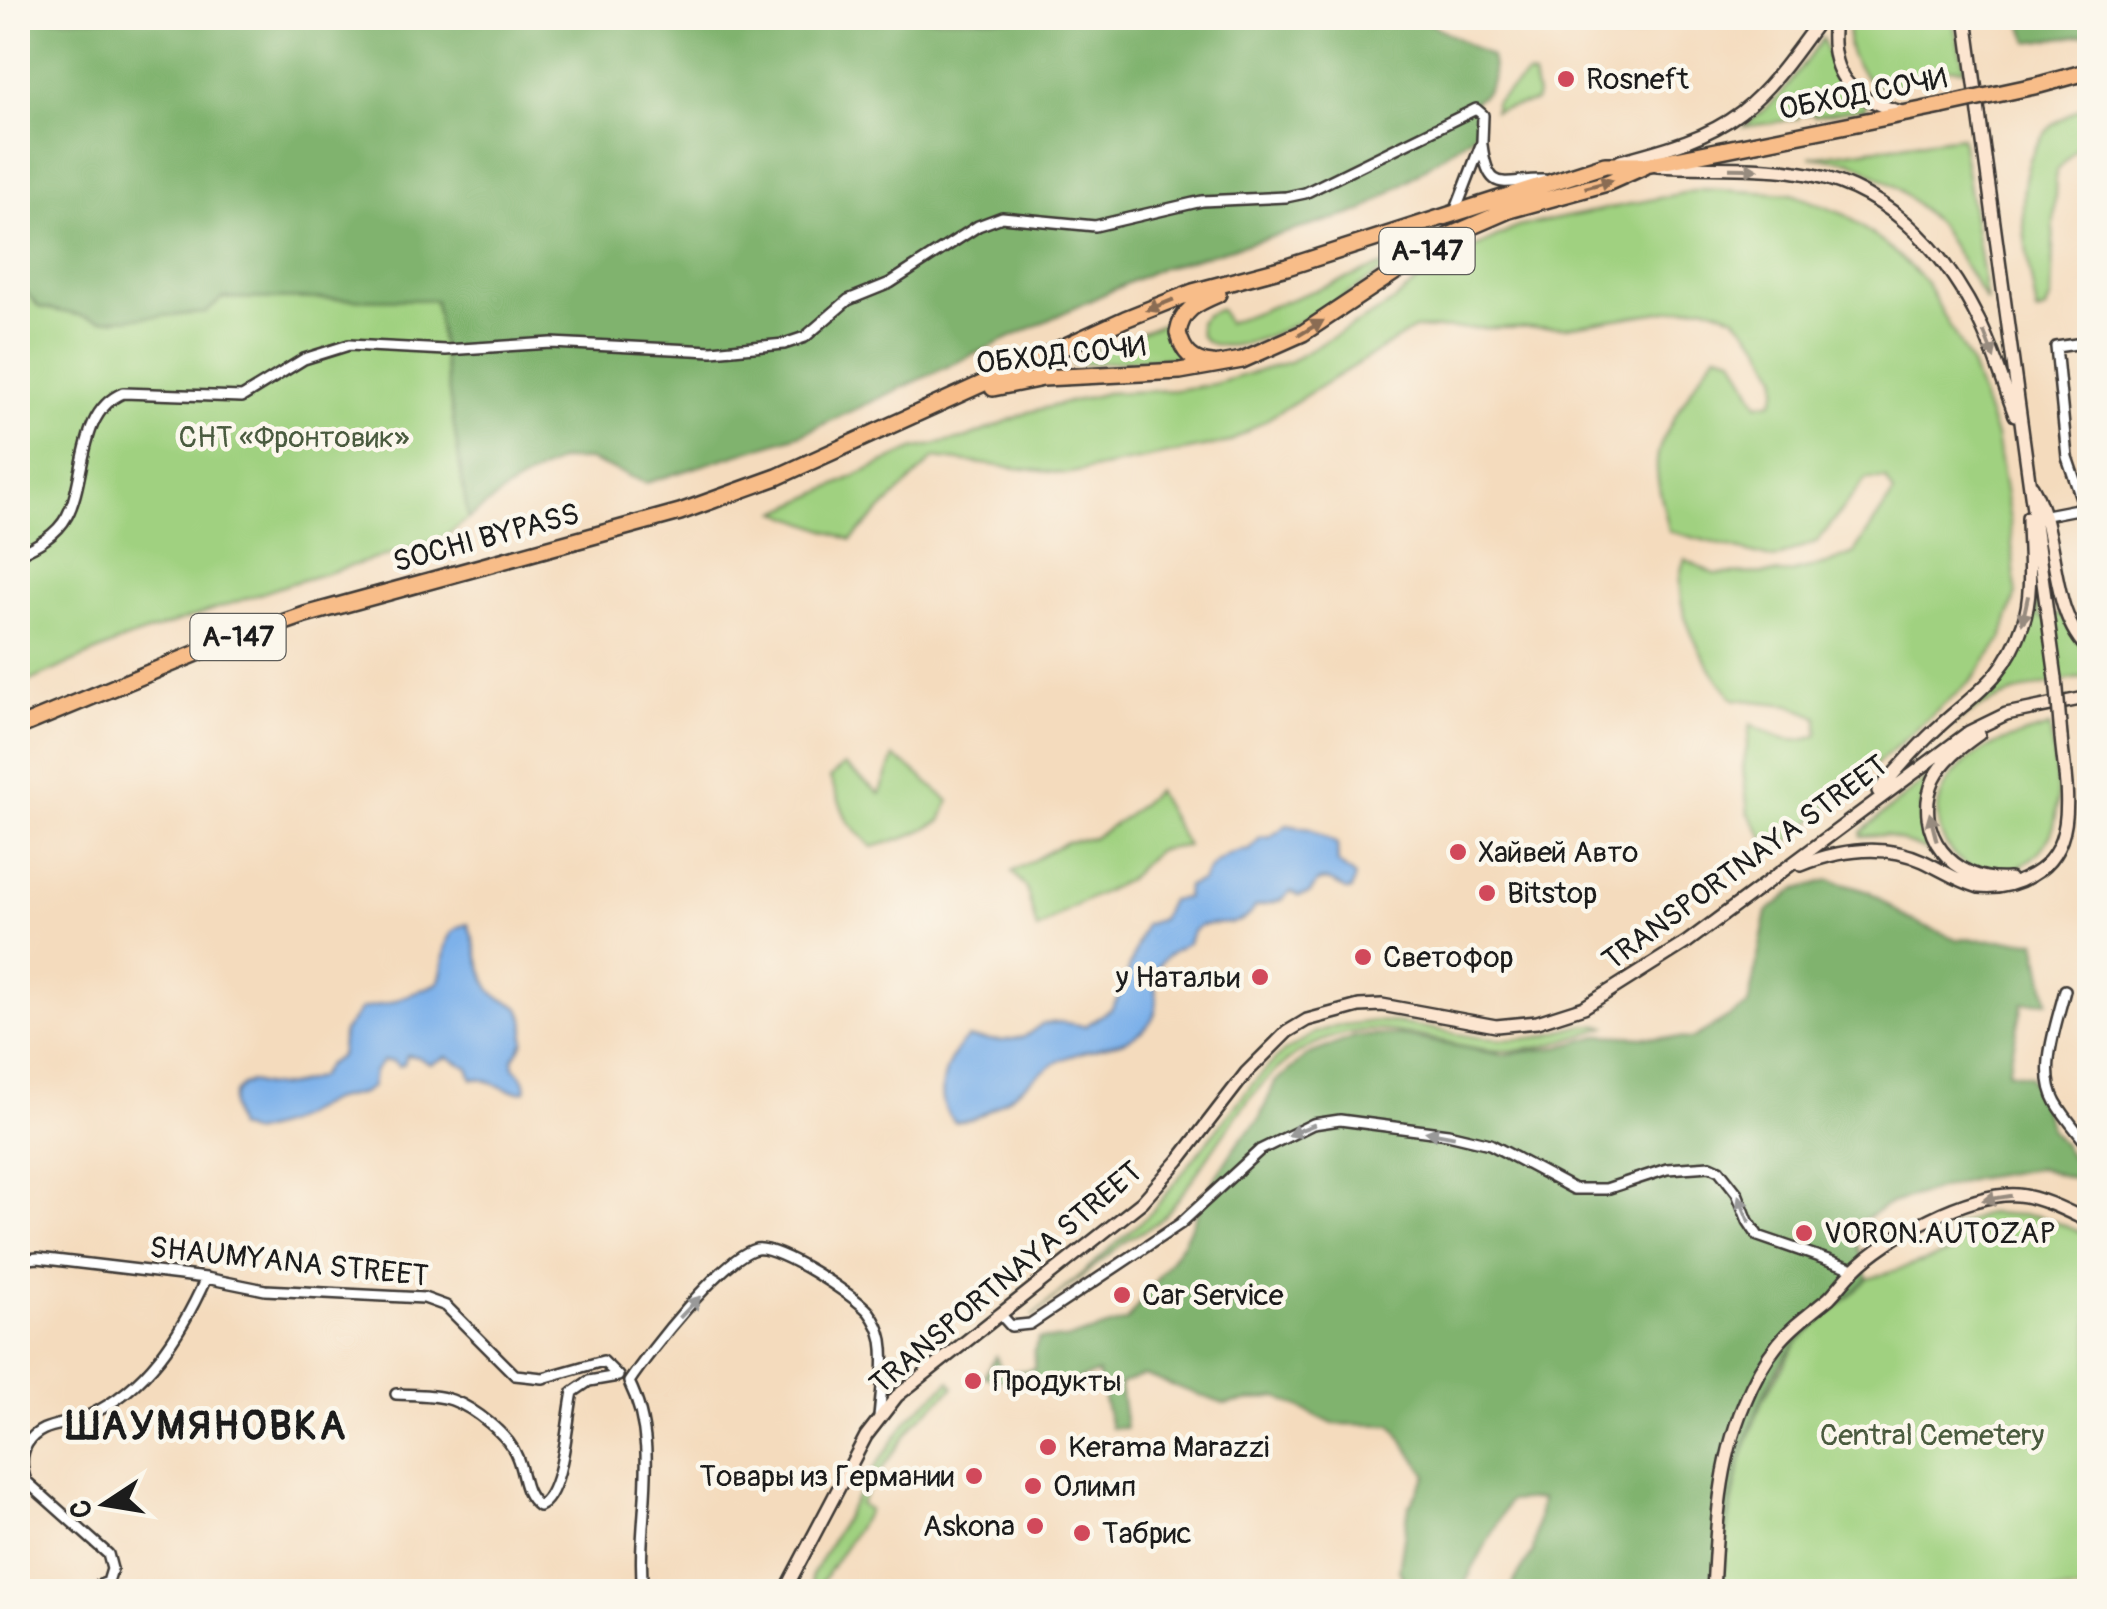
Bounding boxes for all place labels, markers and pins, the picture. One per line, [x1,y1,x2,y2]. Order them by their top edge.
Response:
place label: Rosneft [1586,61,1690,98]
marker: Rosneft [1555,68,1577,90]
place label: Хайвей Авто [1478,834,1638,871]
marker: Хайвей Авто [1447,841,1469,863]
place label: Bitstop [1507,875,1597,912]
marker: Bitstop [1476,882,1498,904]
place label: Светофор [1383,939,1514,976]
marker: Светофор [1352,946,1374,968]
place label: у Натальи [1115,959,1240,996]
marker: у Натальи [1249,966,1271,988]
place label: VORON.AUTOZAP [1824,1215,2056,1252]
marker: VORON.AUTOZAP [1793,1222,1815,1244]
place label: Car Service [1142,1277,1284,1314]
marker: Car Service [1111,1284,1133,1306]
place label: Продукты [993,1363,1122,1400]
marker: Продукты [962,1370,984,1392]
place label: Kerama Marazzi [1068,1429,1269,1466]
marker: Kerama Marazzi [1037,1436,1059,1458]
place label: Товары из Германии [700,1458,954,1495]
marker: Товары из Германии [963,1465,985,1487]
place label: Олимп [1053,1468,1136,1505]
marker: Олимп [1022,1475,1044,1497]
place label: Askona [923,1508,1015,1545]
marker: Askona [1024,1515,1046,1537]
place label: Табрис [1102,1515,1192,1552]
marker: Табрис [1071,1522,1093,1544]

